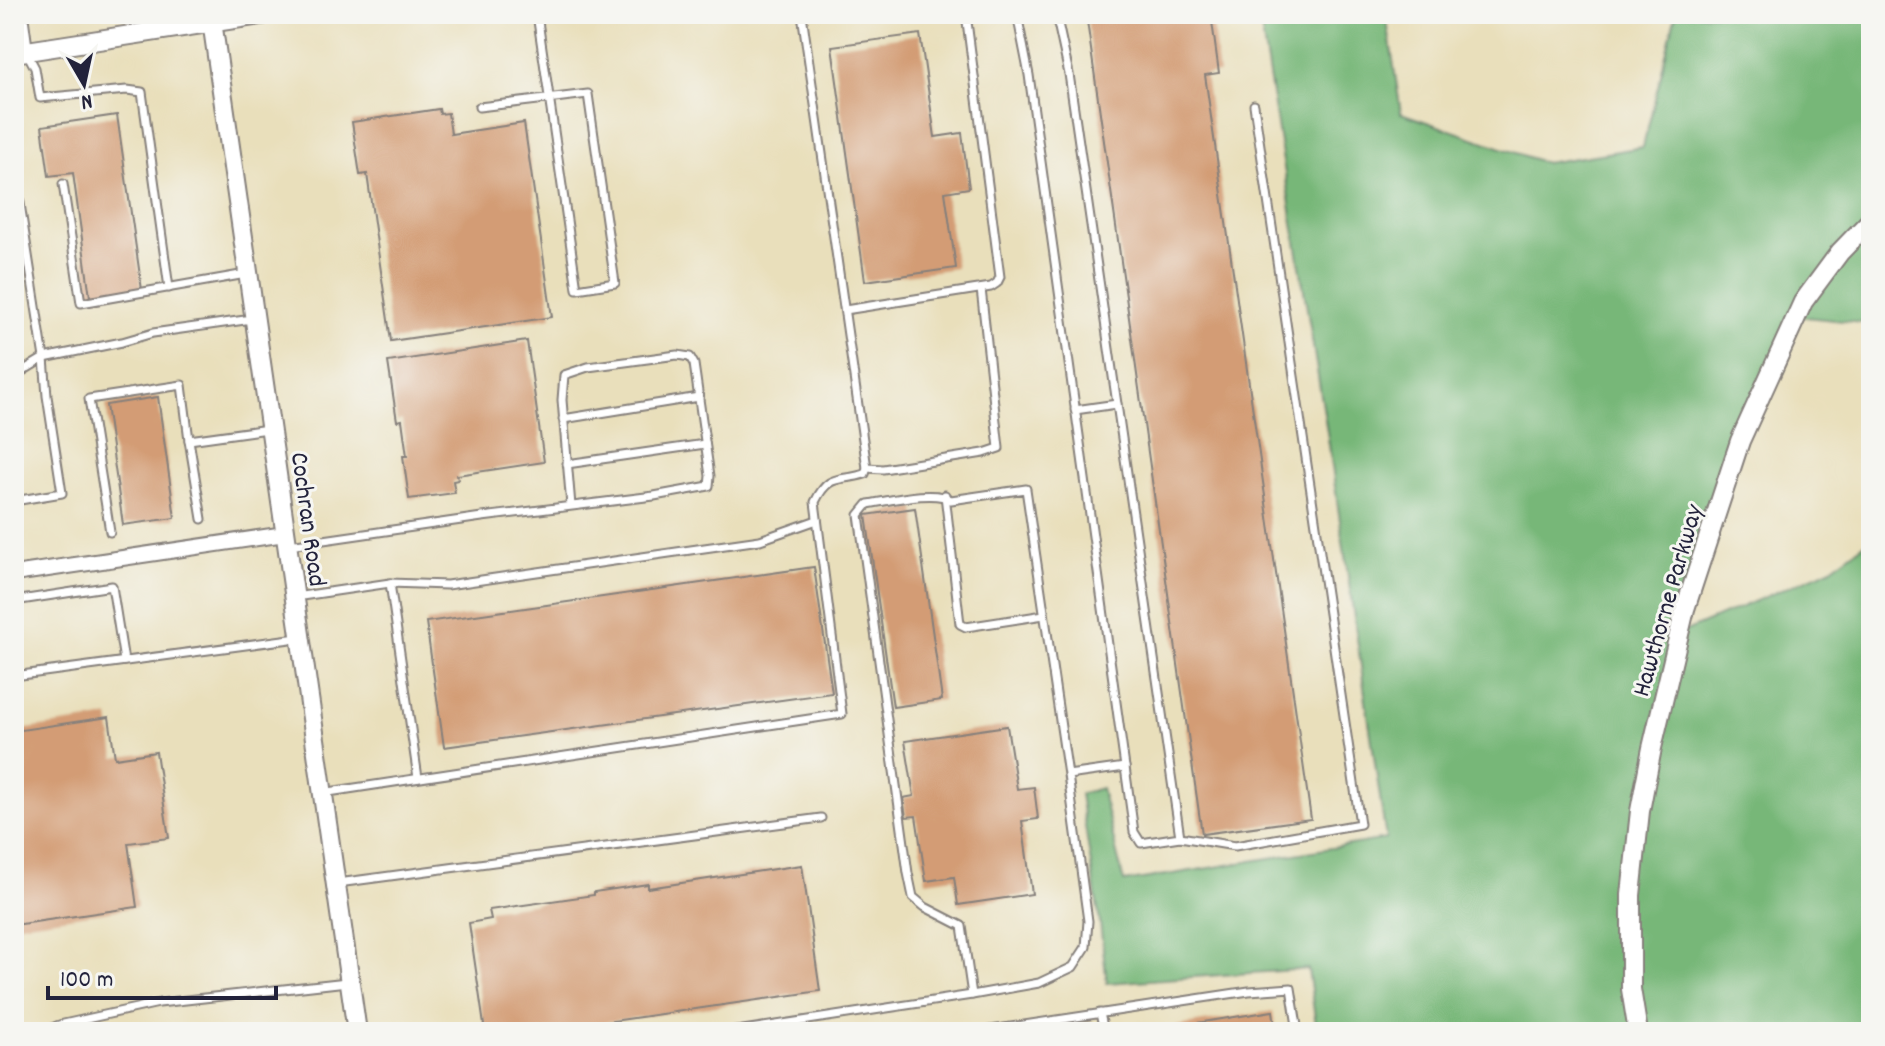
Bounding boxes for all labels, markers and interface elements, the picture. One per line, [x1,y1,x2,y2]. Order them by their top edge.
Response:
north arrow [44,44,124,124]
text: N [79,84,94,116]
street label: Cochran Road [279,450,334,589]
street label: Hawthorne Parkway [1624,500,1715,701]
scale bar [48,950,276,1000]
text: 100 m [60,964,113,998]

